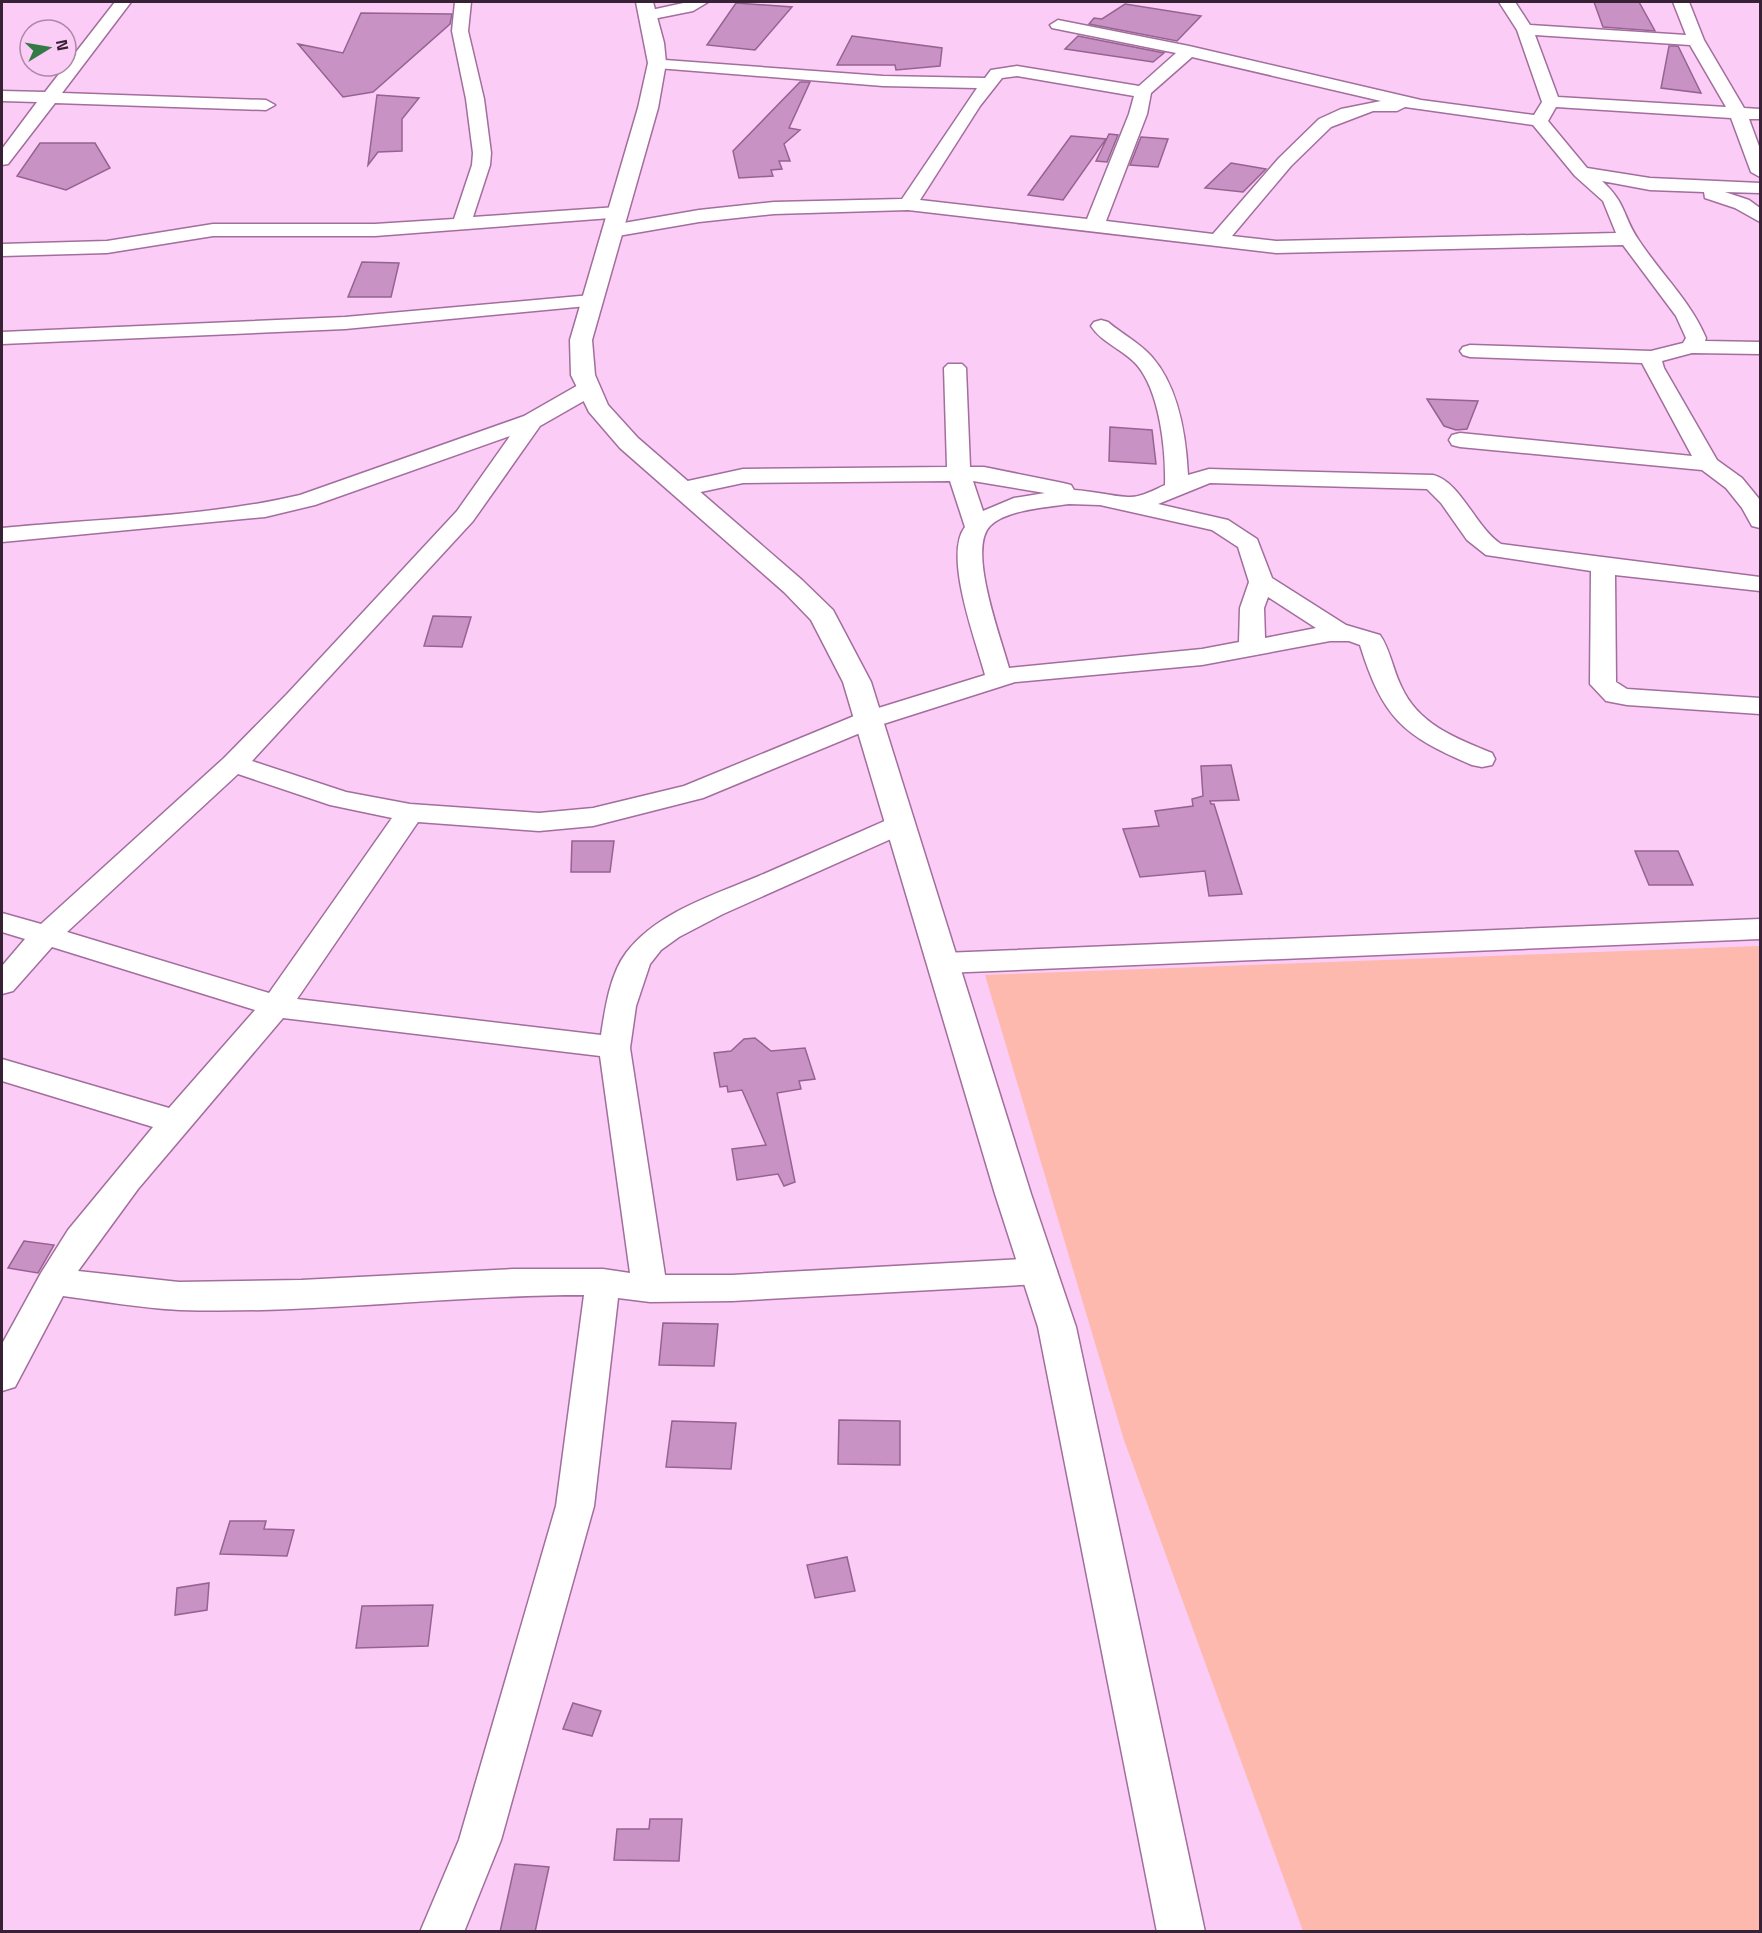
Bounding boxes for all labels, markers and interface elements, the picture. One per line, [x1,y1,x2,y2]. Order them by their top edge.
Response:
north arrow [18,18,78,78]
text: N [50,37,76,53]

